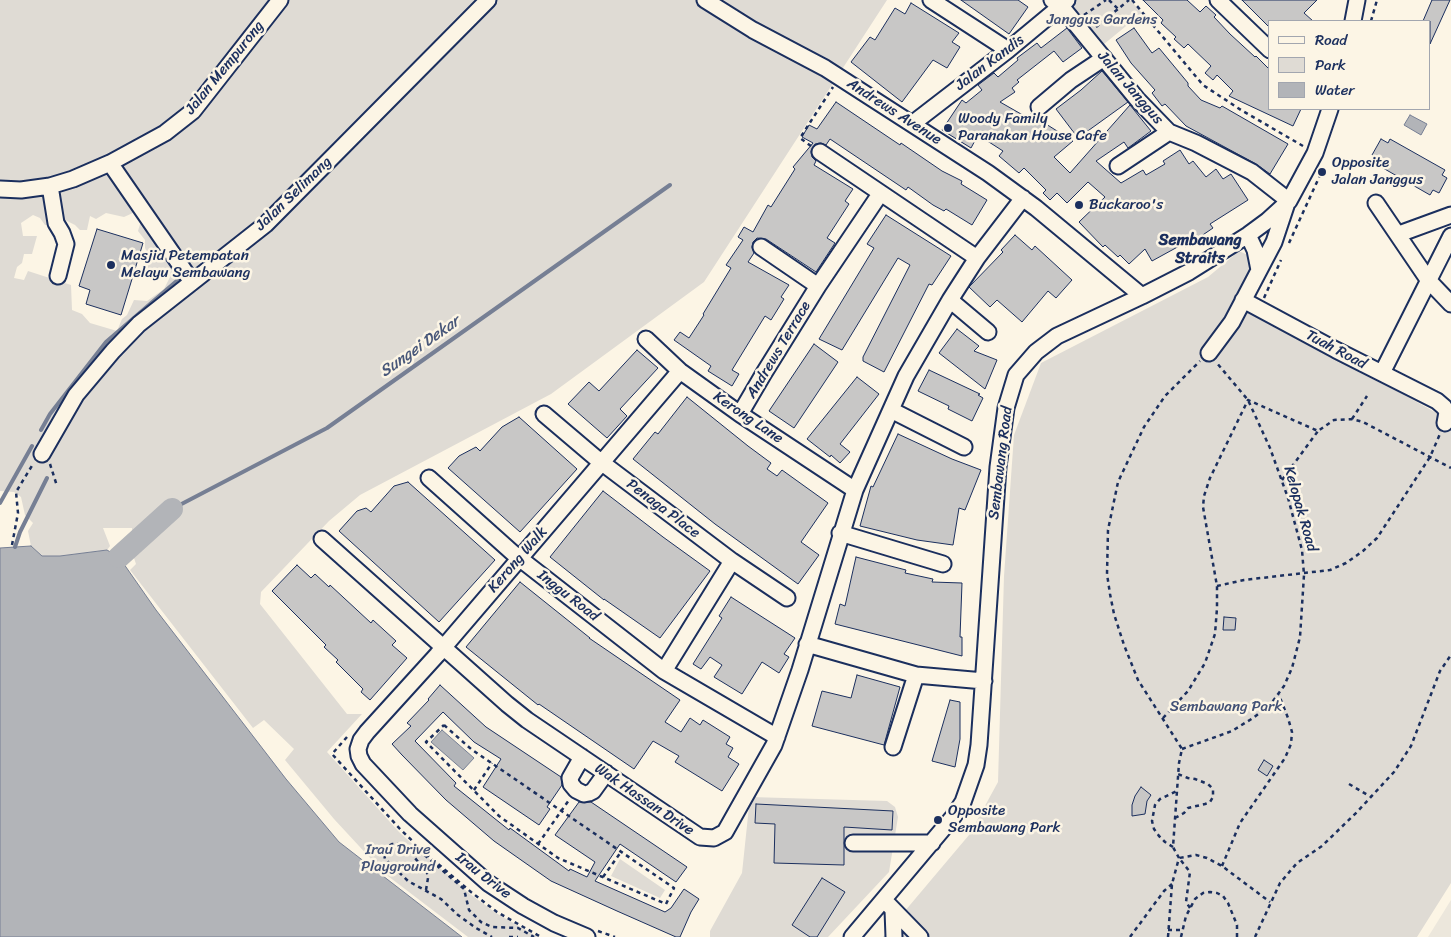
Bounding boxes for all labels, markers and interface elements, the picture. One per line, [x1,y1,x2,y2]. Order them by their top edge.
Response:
park label: Janggus Gardens [1047,11,1157,29]
street label: Jalan Mempurong [182,18,268,118]
legend [1268,20,1431,110]
text: Road [1315,27,1347,53]
street label: Jalan Kandis [952,31,1028,95]
street label: Jalan Janggus [1093,48,1167,128]
text: Park [1315,52,1346,78]
street label: Andrews Avenue [844,75,944,149]
text: Water [1315,77,1355,103]
place label: Woody Family Paranakan House Cafe [958,110,1107,145]
marker: Woody Family Paranakan House Cafe [942,122,954,134]
street label: Jalan Selimang [252,153,336,235]
place label: Opposite Jalan Janggus [1332,154,1423,189]
marker: Opposite Jalan Janggus [1316,166,1328,178]
place label: Buckaroo's [1089,196,1163,214]
marker: Buckaroo's [1073,199,1085,211]
district label: Sembawang Straits [1159,231,1241,269]
place label: Masjid Petempatan Melayu Sembawang [121,247,250,282]
marker: Masjid Petempatan Melayu Sembawang [105,259,117,271]
street label: Andrews Terrace [743,298,815,402]
water label: Sungei Dekar [376,312,464,382]
street label: Tuah Road [1302,326,1370,374]
street label: Kerong Lane [710,388,786,448]
street label: Sembawang Road [985,405,1017,521]
street label: Kelopak Road [1279,464,1321,554]
street label: Penaga Place [623,475,703,543]
street label: Kerong Walk [484,523,552,597]
street label: Inggu Road [534,566,602,626]
park label: Sembawang Park [1170,698,1282,716]
street label: Wak Hassan Drive [591,760,697,840]
place label: Opposite Sembawang Park [948,802,1060,837]
marker: Opposite Sembawang Park [932,814,944,826]
park label: Irau Drive Playground [361,841,435,876]
street label: Irau Drive [452,849,514,903]

